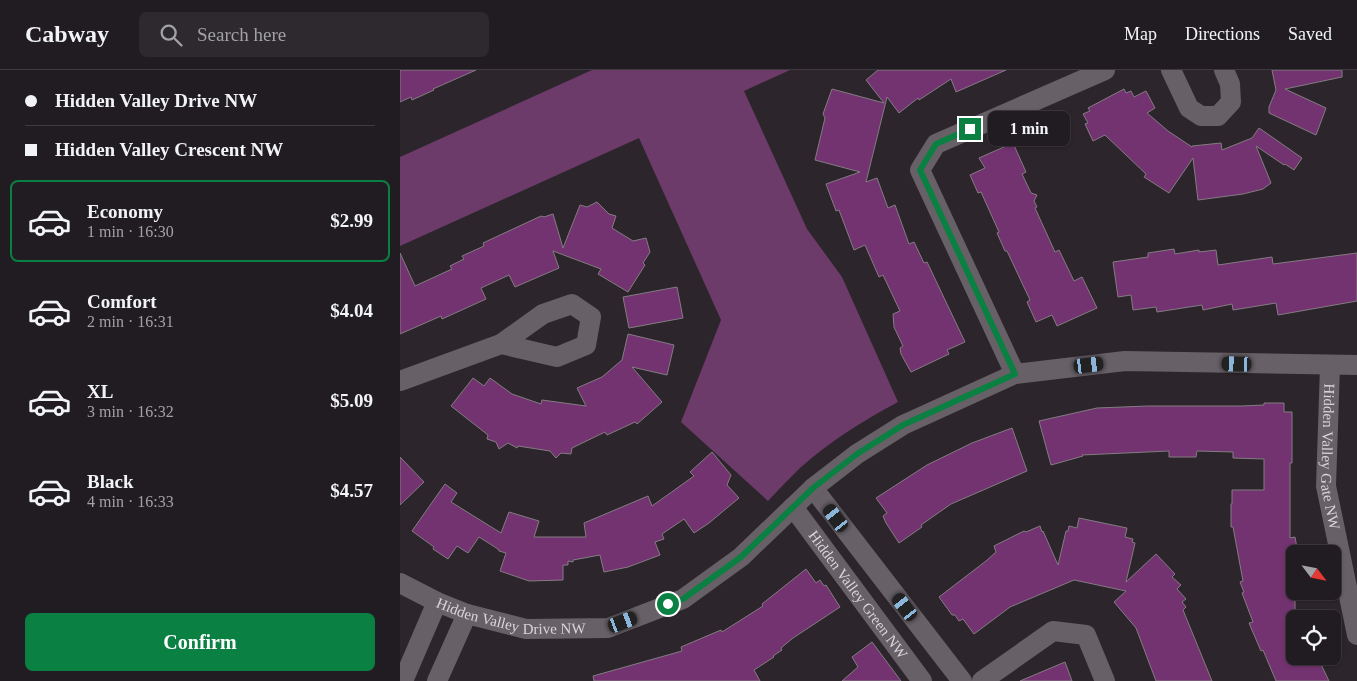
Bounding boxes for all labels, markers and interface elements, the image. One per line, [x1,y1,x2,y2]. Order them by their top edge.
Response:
search box [139,12,489,57]
text: Cabway [25,21,109,47]
icon: search [157,21,185,49]
text: Search here [197,24,286,45]
text: Map [1124,24,1157,44]
text: Directions [1185,24,1260,44]
text: Saved [1288,24,1332,44]
text: Hidden Valley Drive NW [55,90,257,111]
callout: 1 min [988,112,1070,146]
route end [959,118,981,140]
text: 1 min [1010,120,1048,137]
text: Hidden Valley Crescent NW [55,139,283,160]
icon: car [27,199,72,244]
text: Economy [87,201,163,222]
text: $2.99 [330,210,373,231]
text: 1 min · 16:30 [87,223,174,240]
icon: car [27,289,72,334]
text: Comfort [87,291,157,312]
text: $4.04 [330,300,373,321]
text: 2 min · 16:31 [87,313,174,330]
car [1073,356,1104,374]
car [1221,356,1252,372]
icon: car [27,379,72,424]
text: XL [87,381,113,402]
street label: Hidden Valley Gate NW [1318,383,1343,532]
text: $5.09 [330,390,373,411]
text: 3 min · 16:32 [87,403,174,420]
icon: car [27,469,72,514]
text: Black [87,471,133,492]
text: $4.57 [330,480,373,501]
text: 4 min · 16:33 [87,493,174,510]
car [820,502,851,534]
street label: Hidden Valley Green NW [805,527,911,662]
north arrow [1286,545,1341,600]
map controls [1286,545,1341,665]
car [889,591,920,623]
route start [657,593,679,615]
street label: Hidden Valley Drive NW [434,595,587,637]
car [606,610,639,634]
button: locate [1286,610,1341,665]
button: Confirm [25,613,375,671]

